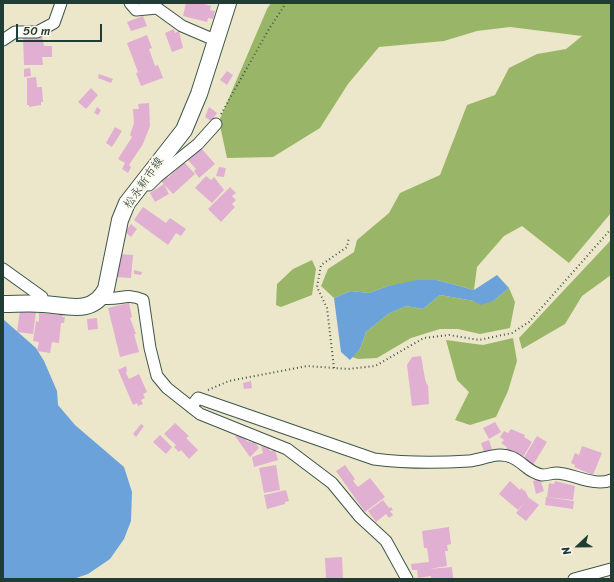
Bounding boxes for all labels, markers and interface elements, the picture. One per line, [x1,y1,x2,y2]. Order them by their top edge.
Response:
scale bar [18,16,104,42]
text: 50 m [23,20,50,42]
street label: 松永新市線 [121,154,167,212]
north arrow [558,526,598,566]
text: N [556,544,577,558]

